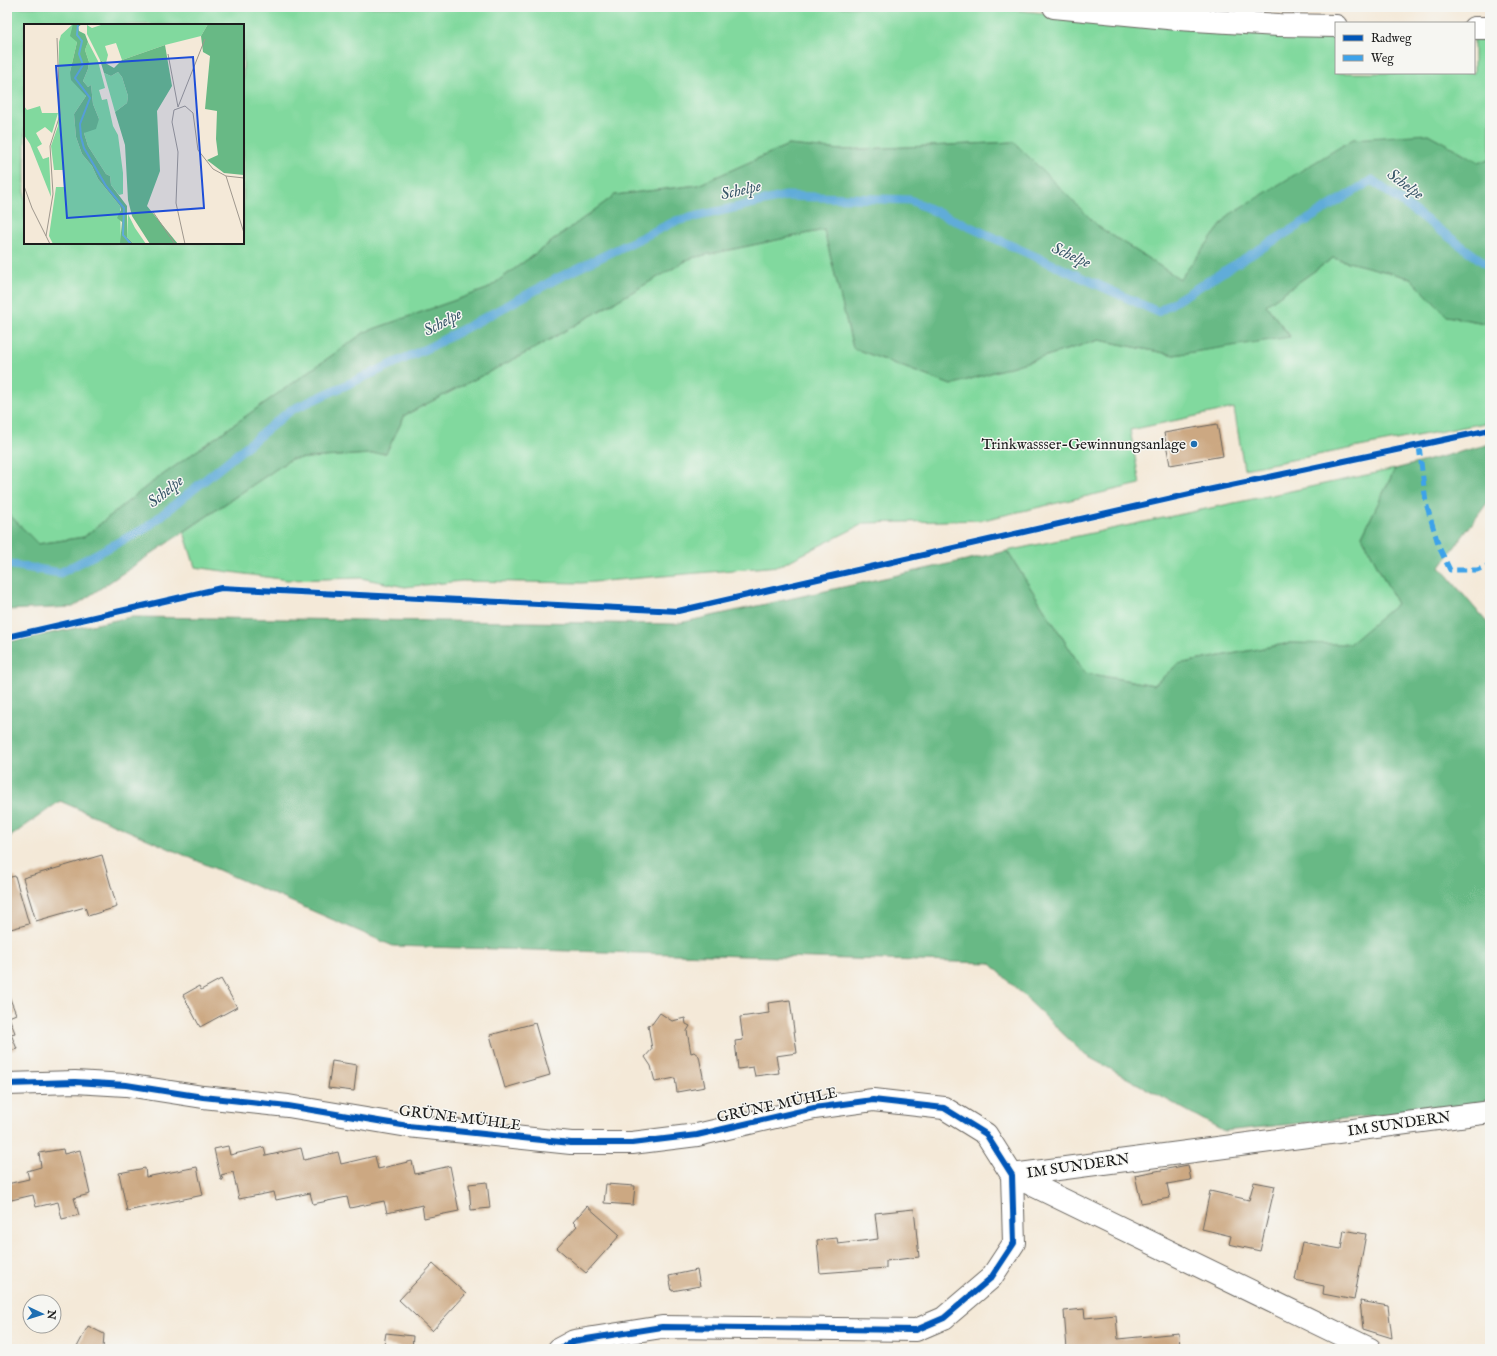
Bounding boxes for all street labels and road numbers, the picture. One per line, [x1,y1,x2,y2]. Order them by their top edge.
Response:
street label: GRÜNE MÜHLE [715,1083,839,1127]
street label: GRÜNE MÜHLE [398,1101,522,1135]
street label: IM SUNDERN [1346,1107,1452,1141]
street label: IM SUNDERN [1025,1149,1131,1183]

